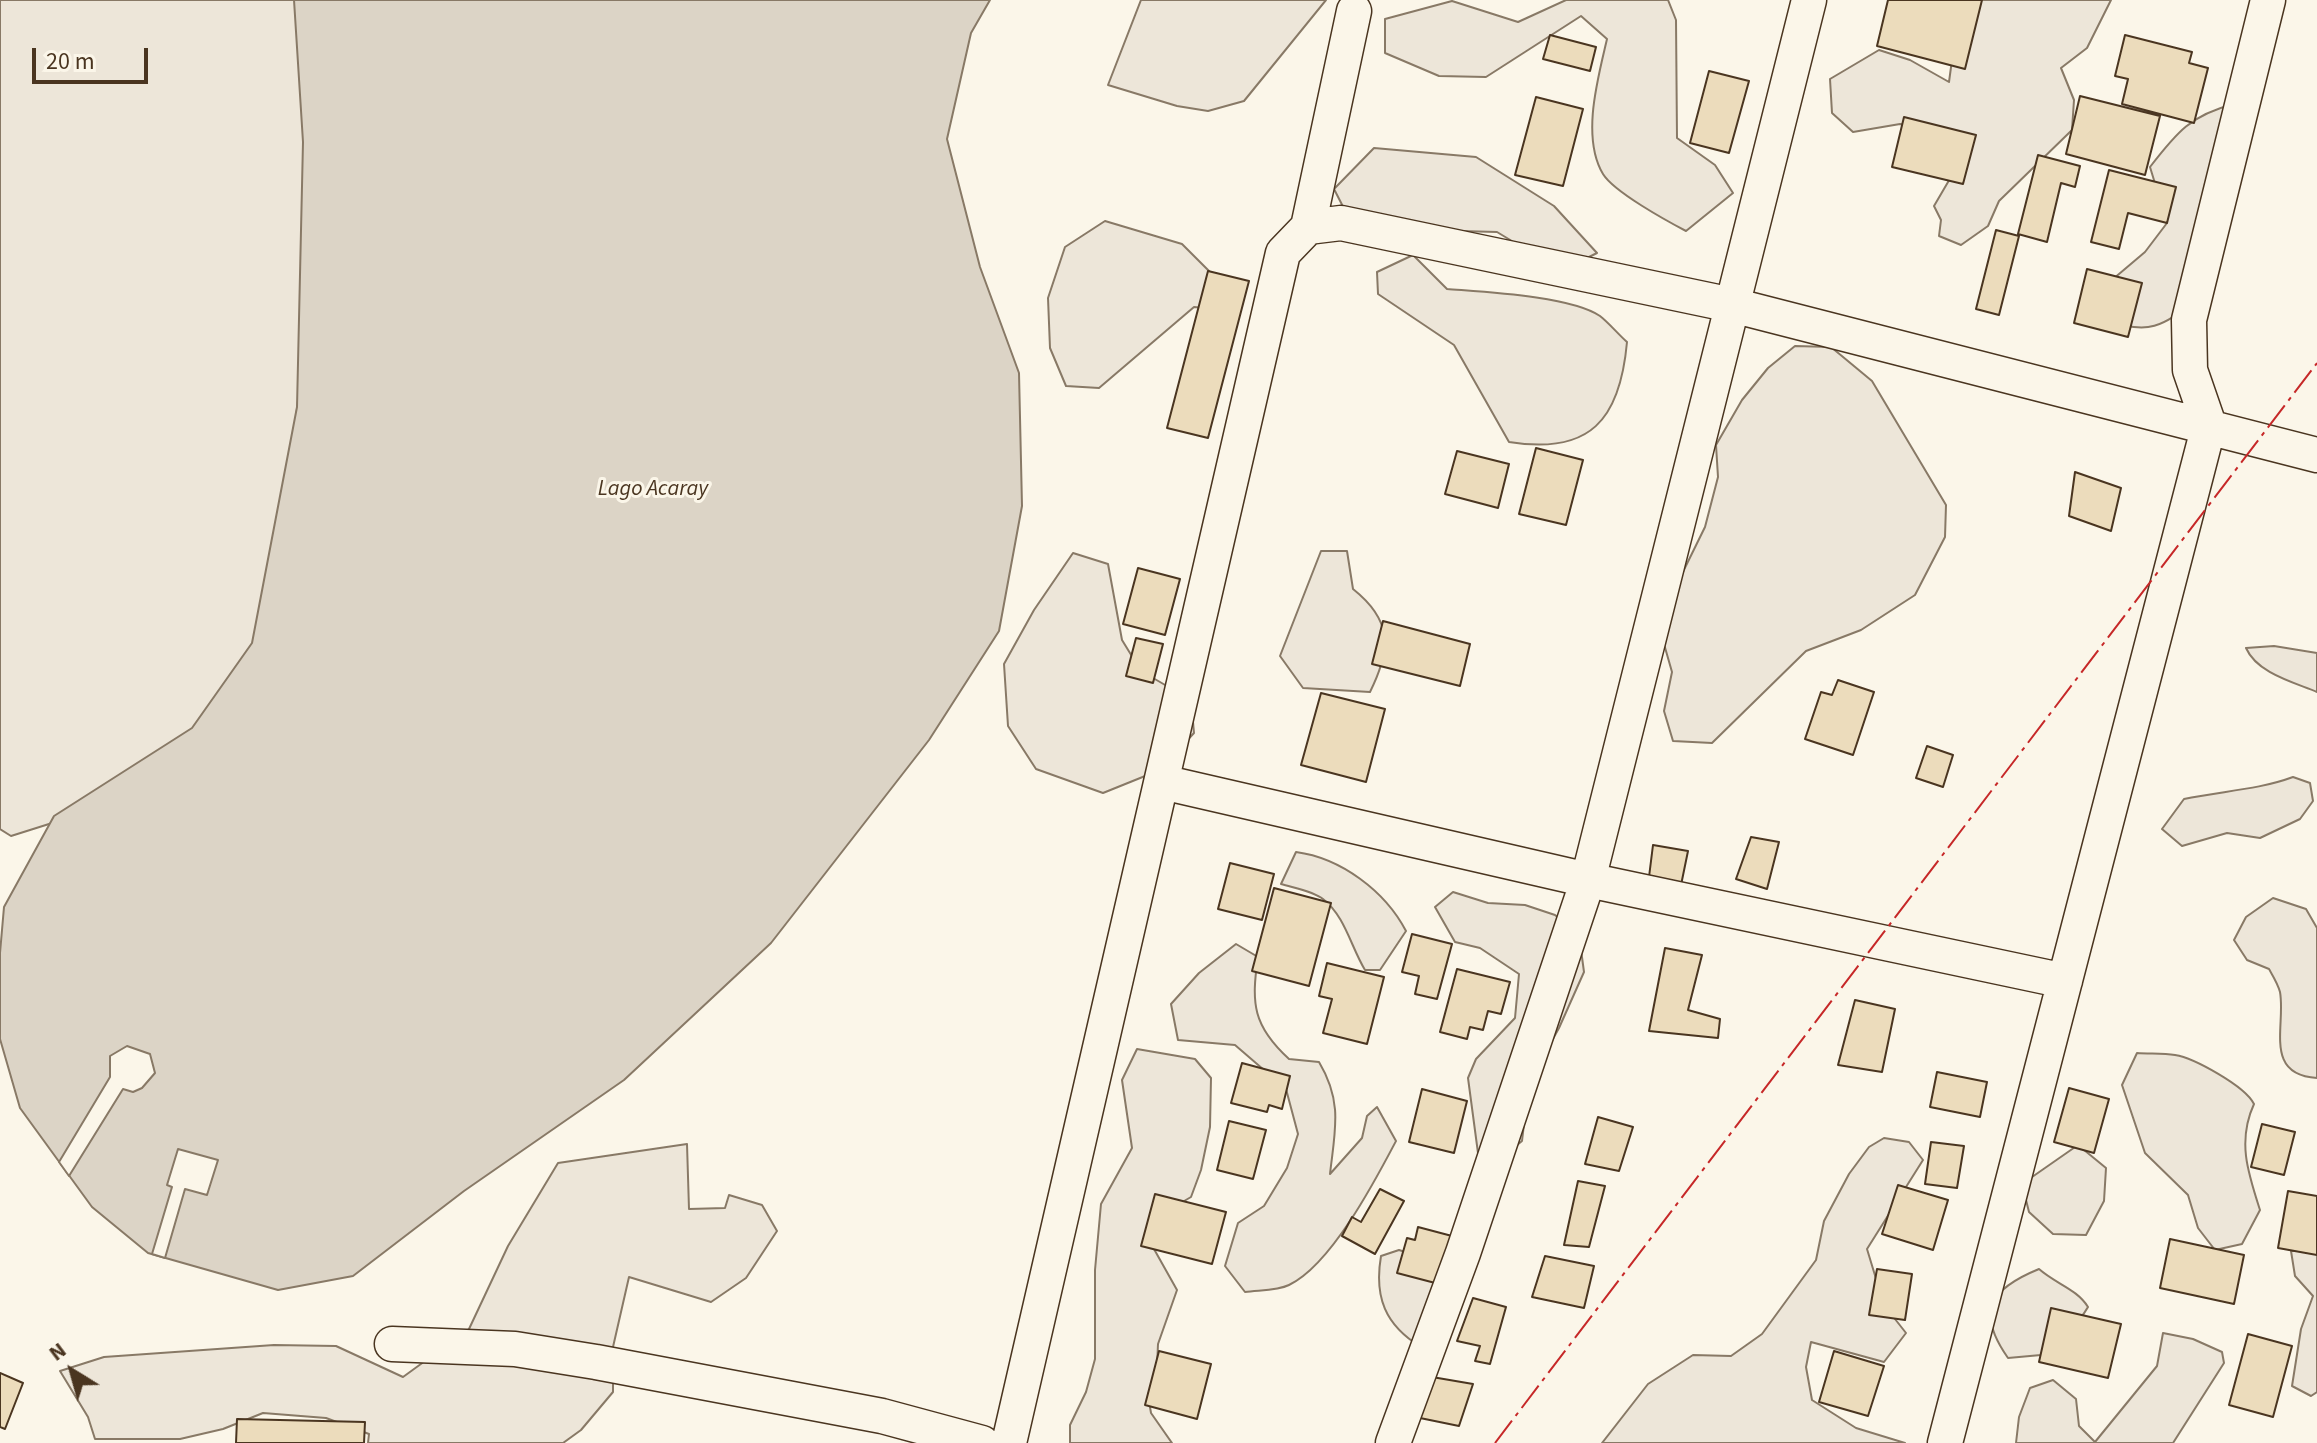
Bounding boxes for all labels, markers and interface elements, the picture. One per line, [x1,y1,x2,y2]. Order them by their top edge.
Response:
scale bar [36,32,152,82]
text: 20 m [46,44,95,79]
water label: Lago Acaray [598,477,708,503]
north arrow [32,1331,112,1411]
text: N [42,1335,73,1369]

